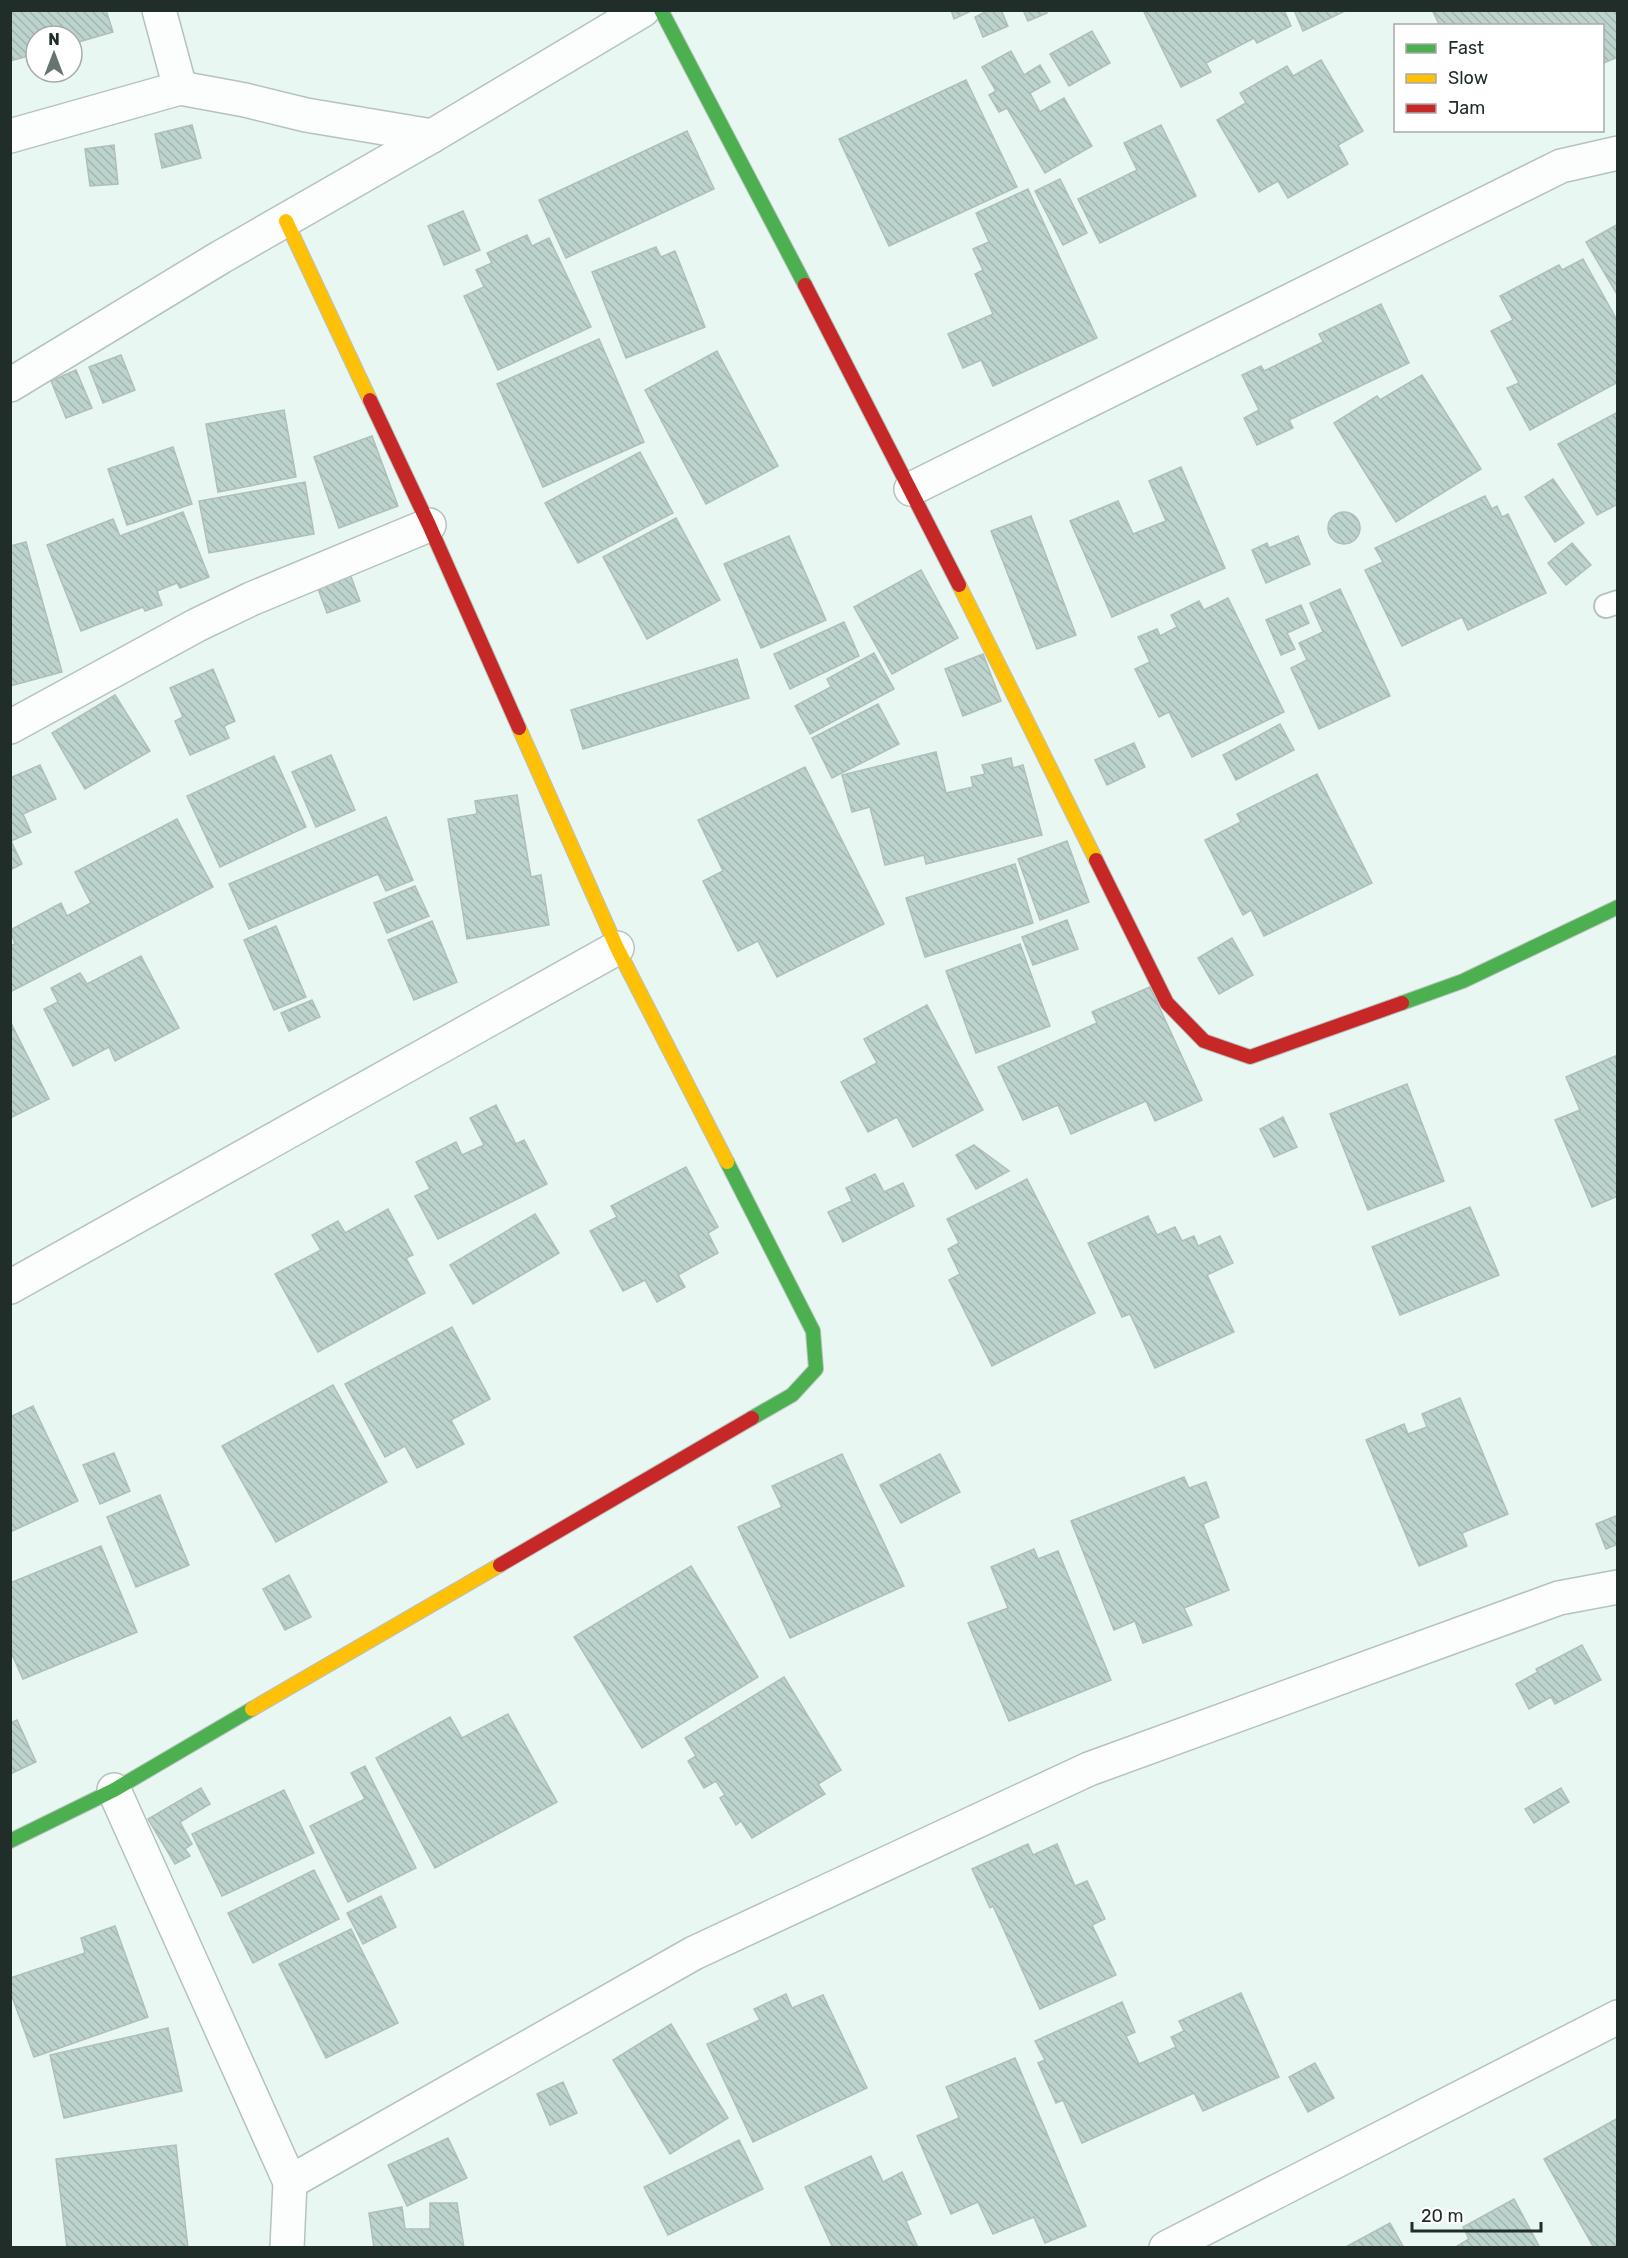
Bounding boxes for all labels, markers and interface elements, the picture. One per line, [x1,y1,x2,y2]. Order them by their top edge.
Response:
north arrow [24,24,84,84]
legend [1394,24,1604,132]
text: N [48,30,60,49]
text: Fast [1448,37,1484,59]
text: Slow [1448,67,1488,89]
text: Jam [1448,97,1485,119]
scale bar [1412,2195,1541,2233]
text: 20 m [1421,2205,1463,2227]

